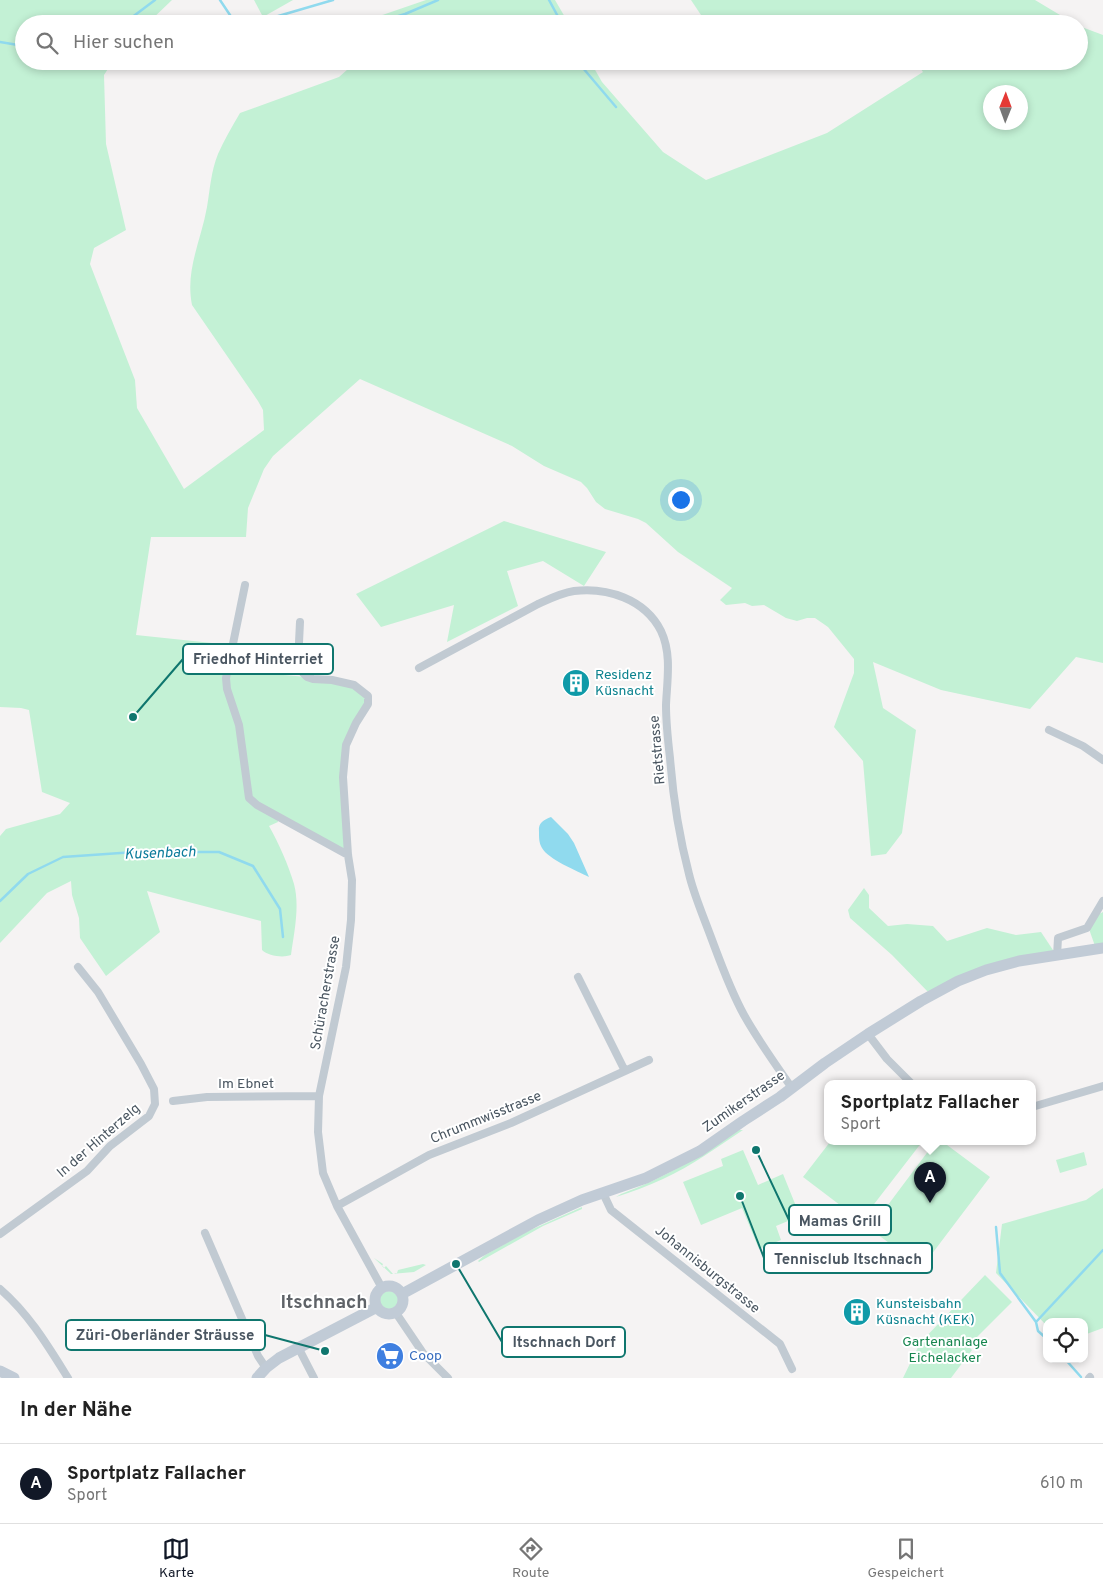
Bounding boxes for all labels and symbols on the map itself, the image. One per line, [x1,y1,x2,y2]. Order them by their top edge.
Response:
north arrow [983,85,1028,130]
your location [668,487,694,513]
callout: Friedhof Hinterriet [183,644,333,674]
text: Friedhof Hinterriet [193,651,323,670]
place label: Residenz Küsnacht [595,667,654,700]
building icon: Residenz Küsnacht [561,668,591,698]
street label: Rietstrasse [646,715,670,785]
water label: Kusenbach [124,843,196,865]
street label: Schüracherstrasse [308,934,344,1052]
street label: Zumikerstrasse [700,1067,788,1137]
street label: Im Ebnet [218,1076,274,1093]
street label: Chrummwisstrasse [428,1088,544,1148]
street label: In der Hinterzelg [54,1100,144,1182]
pin: A [914,1162,946,1203]
callout: Mamas Grill [789,1205,891,1235]
text: Mamas Grill [799,1213,881,1232]
street label: Johannisburgstrasse [651,1222,763,1318]
callout: Tennisclub Itschnach [764,1243,932,1273]
text: Tennisclub Itschnach [774,1251,922,1270]
district label: Itschnach [280,1291,368,1315]
place label: Kunsteisbahn Küsnacht (KEK) [876,1296,975,1329]
building icon: Kunsteisbahn Küsnacht (KEK) [842,1297,872,1327]
callout: Züri-Oberländer Sträusse [66,1320,265,1350]
text: Züri-Oberländer Sträusse [76,1327,254,1346]
callout: Itschnach Dorf [502,1327,625,1357]
text: Itschnach Dorf [512,1334,616,1353]
park label: Gartenanlage Eichelacker [902,1334,988,1367]
supermarket icon: Coop [375,1341,405,1371]
place label: Coop [409,1348,442,1365]

